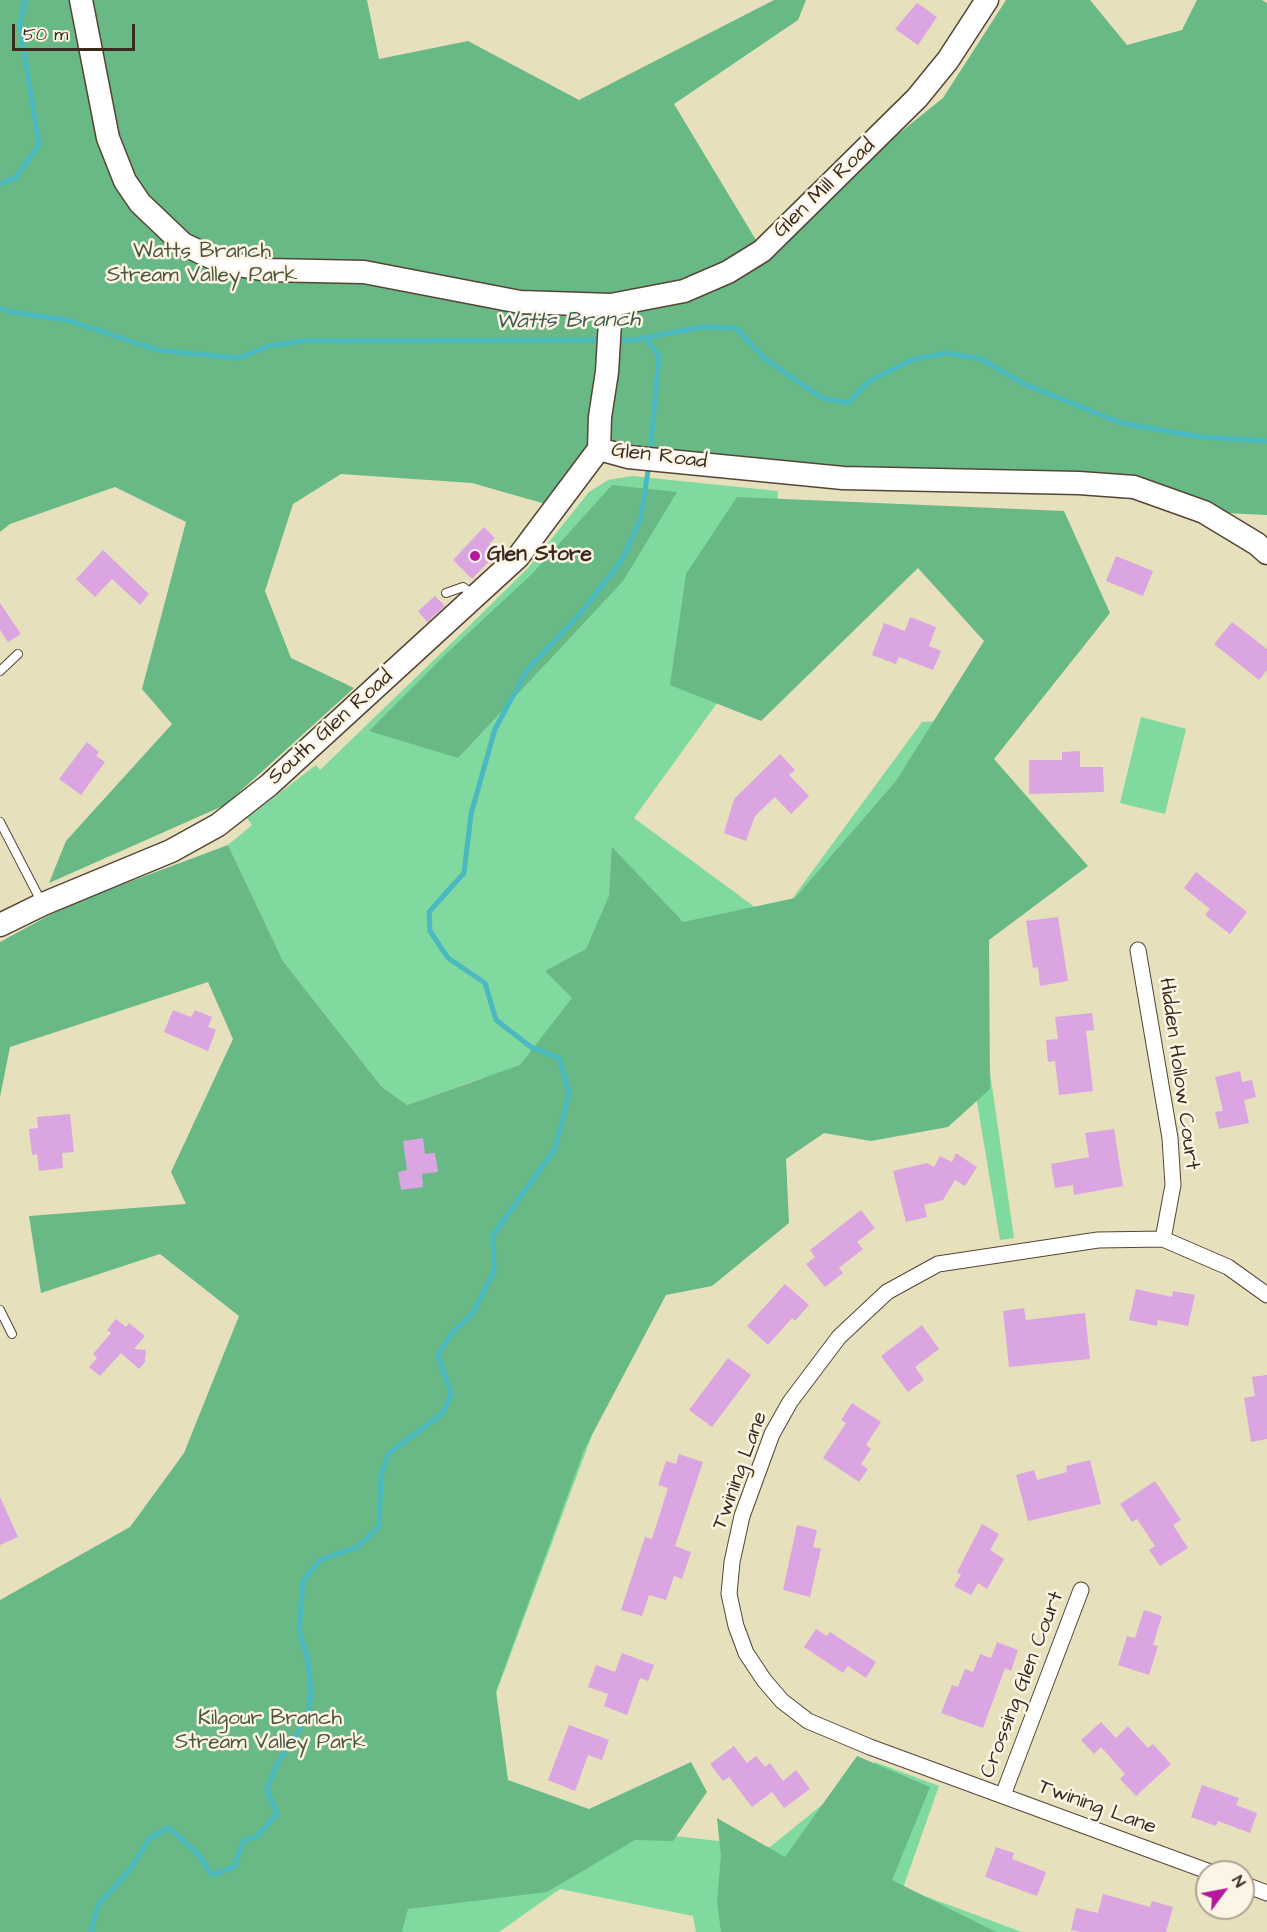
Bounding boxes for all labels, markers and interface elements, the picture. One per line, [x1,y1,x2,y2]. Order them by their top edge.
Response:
scale bar [15,12,138,50]
text: 50 m [23,22,68,47]
street label: Glen Mill Road [769,134,881,244]
park label: Watts Branch Stream Valley Park [107,240,297,290]
water label: Watts Branch [496,308,640,336]
street label: Glen Road [610,439,708,475]
place label: Glen Store [487,543,592,569]
marker: Glen Store [468,549,482,563]
street label: South Glen Road [263,665,399,791]
street label: Hidden Hollow Court [1152,976,1204,1172]
street label: Twining Lane [708,1409,774,1533]
street label: Crossing Glen Court [976,1588,1070,1782]
park label: Kilgour Branch Stream Valley Park [175,1707,365,1757]
street label: Twining Lane [1035,1775,1159,1841]
north arrow [1195,1860,1255,1920]
text: N [1227,1871,1251,1892]

